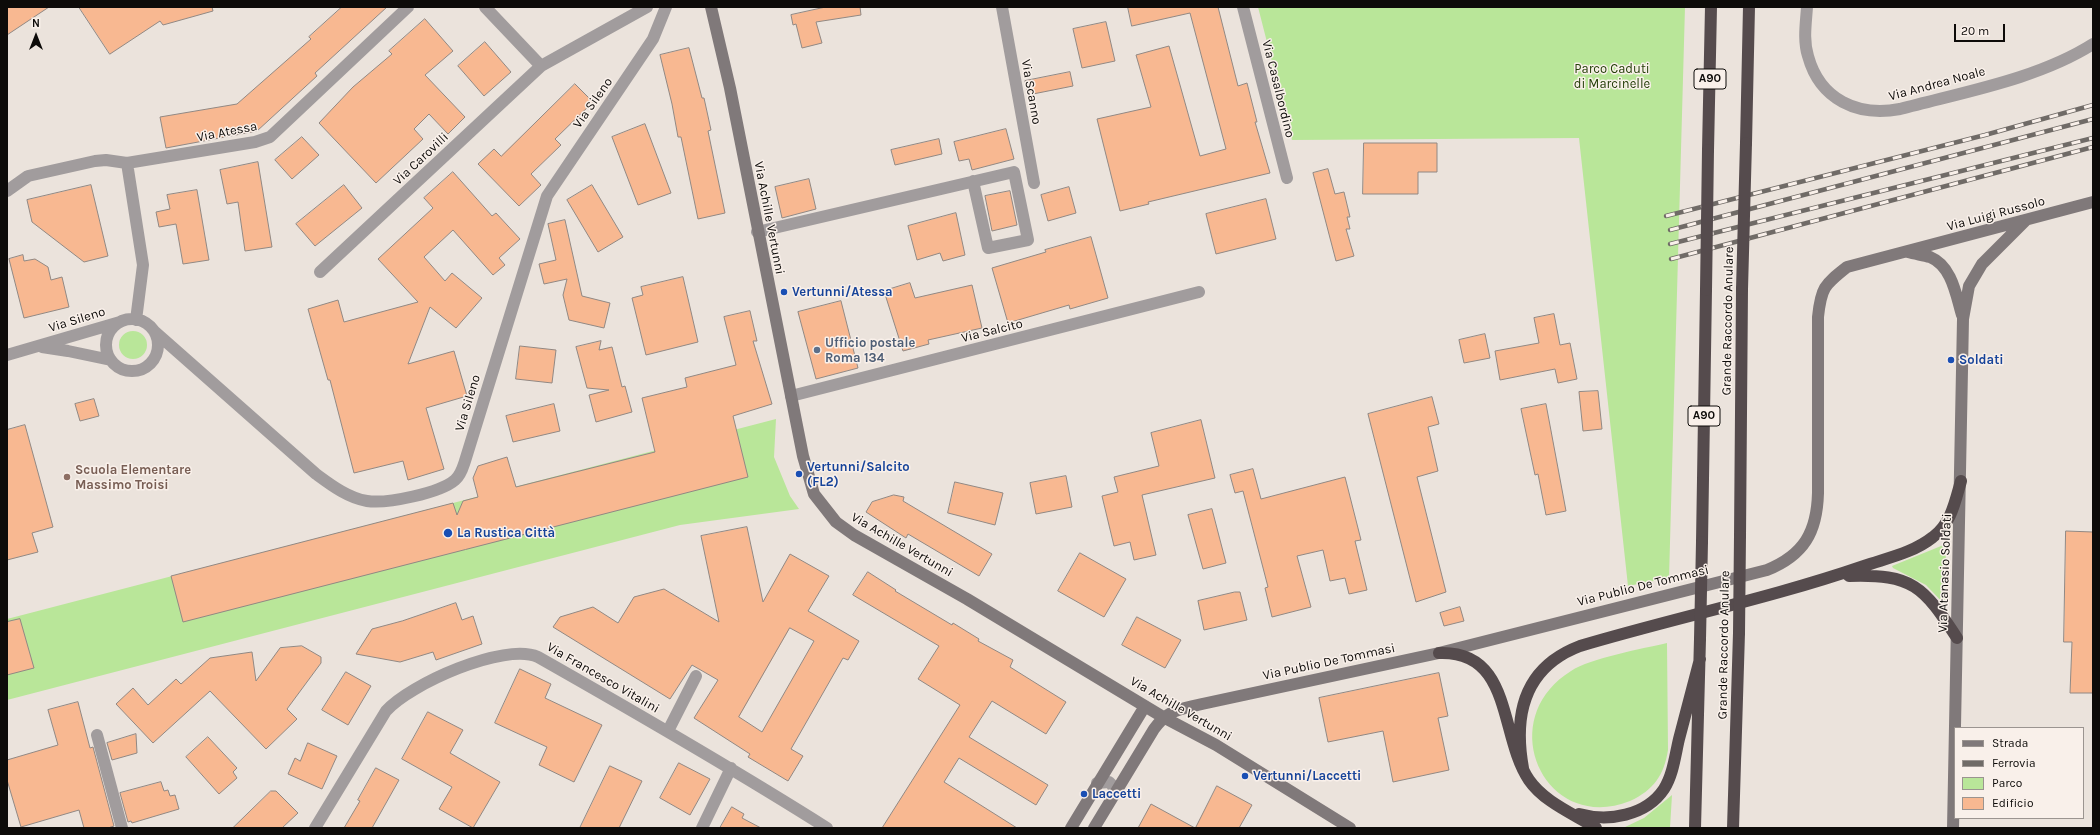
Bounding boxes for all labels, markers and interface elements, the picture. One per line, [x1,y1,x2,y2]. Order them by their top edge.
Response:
north arrow [16,16,56,56]
scale bar [1956,16,2007,42]
text: N [32,17,40,30]
text: 20 m [1961,24,1989,38]
street label: Via Casalbordino [1258,38,1298,140]
street label: Via Scanno [1018,58,1044,126]
park label: Parco Caduti di Marcinelle [1574,61,1650,92]
street label: Via Andrea Noale [1887,64,1987,104]
road number: A90 [1694,69,1726,89]
street label: Via Sileno [570,75,616,131]
street label: Via Atessa [195,118,259,146]
street label: Via Carovilli [390,129,452,189]
street label: Via Achille Vertunni [750,160,788,276]
street label: Via Luigi Russolo [1945,193,2047,235]
street label: Grande Raccordo Anulare [1719,246,1737,396]
place label: Vertunni/Atessa [792,284,893,300]
marker: Vertunni/Atessa [779,287,789,297]
street label: Via Sileno [47,304,107,336]
street label: Via Salcito [960,316,1024,346]
place label: Ufficio postale Roma 134 [825,335,915,366]
marker: Ufficio postale Roma 134 [812,345,822,355]
place label: Soldati [1959,352,2004,368]
marker: Soldati [1946,355,1956,365]
street label: Via Sileno [452,373,484,433]
road number: A90 [1688,406,1720,426]
place label: Vertunni/Salcito (FL2) [807,459,910,490]
place label: Scuola Elementare Massimo Troisi [75,462,191,493]
marker: Vertunni/Salcito (FL2) [794,469,804,479]
marker: Scuola Elementare Massimo Troisi [62,472,72,482]
street label: Via Achille Vertunni [848,510,956,580]
street label: Via Atanasio Soldati [1935,513,1955,633]
place label: La Rustica Città [457,525,555,541]
marker: La Rustica Città [442,527,454,539]
street label: Via Publio De Tommasi [1576,562,1710,610]
street label: Grande Raccordo Anulare [1715,570,1733,720]
street label: Via Francesco Vitalini [544,639,662,717]
street label: Via Publio De Tommasi [1261,640,1397,684]
street label: Via Achille Vertunni [1127,674,1235,744]
legend [1954,727,2084,819]
text: Strada [1992,736,2028,750]
text: Ferrovia [1992,756,2036,770]
place label: Vertunni/Laccetti [1253,768,1361,784]
marker: Vertunni/Laccetti [1240,771,1250,781]
text: Parco [1992,776,2022,790]
place label: Laccetti [1092,786,1141,802]
marker: Laccetti [1079,789,1089,799]
text: Edificio [1992,796,2033,810]

